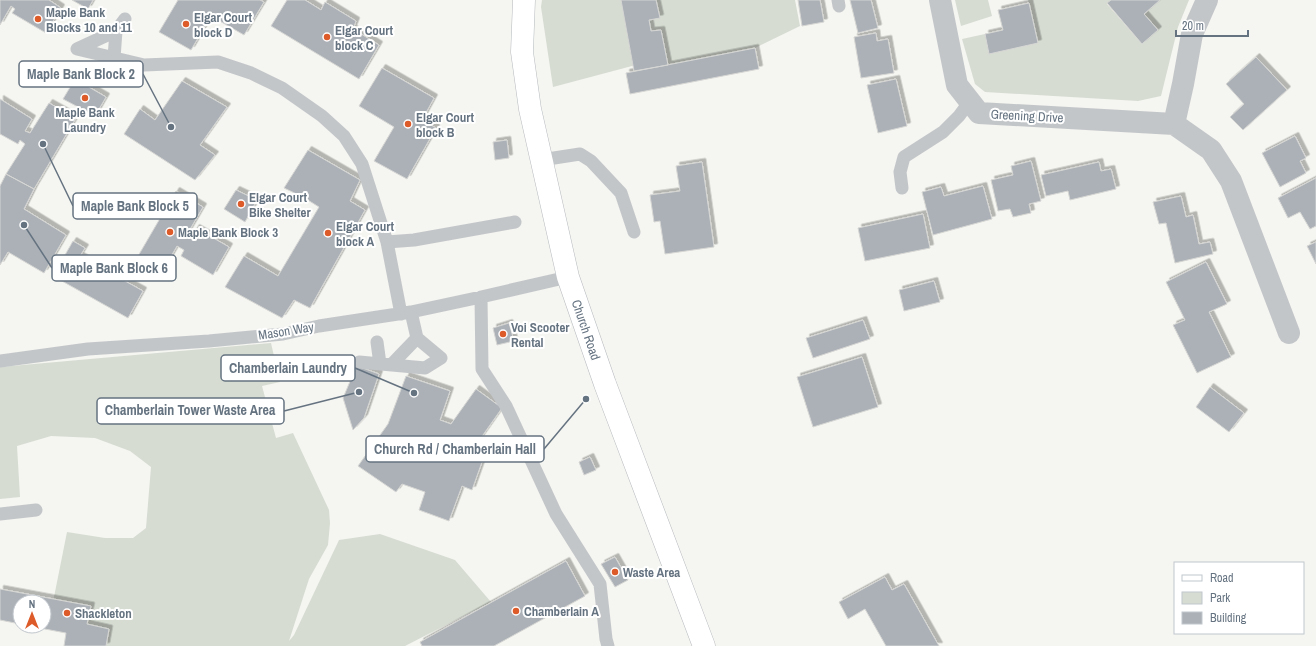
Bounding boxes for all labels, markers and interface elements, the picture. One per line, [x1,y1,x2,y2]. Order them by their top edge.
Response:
place label: Maple Bank Blocks 10 and 11 [46,4,132,36]
place label: Elgar Court block D [194,9,252,41]
scale bar [1176,12,1248,38]
marker: Maple Bank Blocks 10 and 11 [33,14,43,24]
text: 20 m [1182,18,1204,34]
marker: Elgar Court block D [181,19,191,29]
place label: Elgar Court block C [335,22,393,54]
marker: Elgar Court block C [322,32,332,42]
callout: Maple Bank Block 2 [19,61,143,87]
text: Maple Bank Block 2 [27,65,135,83]
marker: Maple Bank Laundry [80,93,90,103]
place label: Maple Bank Laundry [55,104,115,136]
street label: Greening Drive [990,106,1064,126]
place label: Elgar Court block B [416,109,474,141]
marker: Elgar Court block B [403,119,413,129]
place label: Elgar Court Bike Shelter [249,189,311,221]
callout: Maple Bank Block 5 [73,193,197,219]
text: Maple Bank Block 5 [81,197,190,215]
marker: Elgar Court Bike Shelter [236,199,246,209]
place label: Elgar Court block A [336,218,394,250]
place label: Maple Bank Block 3 [178,224,278,241]
marker: Maple Bank Block 3 [165,227,175,237]
marker: Elgar Court block A [323,228,333,238]
callout: Maple Bank Block 6 [52,255,176,281]
text: Maple Bank Block 6 [60,259,168,277]
street label: Church Road [568,298,604,363]
street label: Mason Way [257,318,316,344]
place label: Voi Scooter Rental [511,319,570,351]
marker: Voi Scooter Rental [498,329,508,339]
callout: Chamberlain Laundry [221,355,355,381]
text: Chamberlain Laundry [229,359,348,377]
callout: Chamberlain Tower Waste Area [97,398,284,424]
text: Chamberlain Tower Waste Area [105,401,276,419]
callout: Church Rd / Chamberlain Hall [366,436,544,462]
text: Church Rd / Chamberlain Hall [374,440,536,458]
legend [1174,562,1304,634]
place label: Waste Area [623,564,680,581]
marker: Waste Area [610,567,620,577]
text: Road [1210,570,1234,586]
text: Park [1210,590,1230,606]
north arrow [12,594,52,634]
text: N [29,597,35,611]
place label: Chamberlain A [524,603,599,620]
place label: Shackleton [75,605,132,622]
marker: Chamberlain A [511,606,521,616]
marker: Shackleton [62,608,72,618]
text: Building [1210,610,1247,626]

